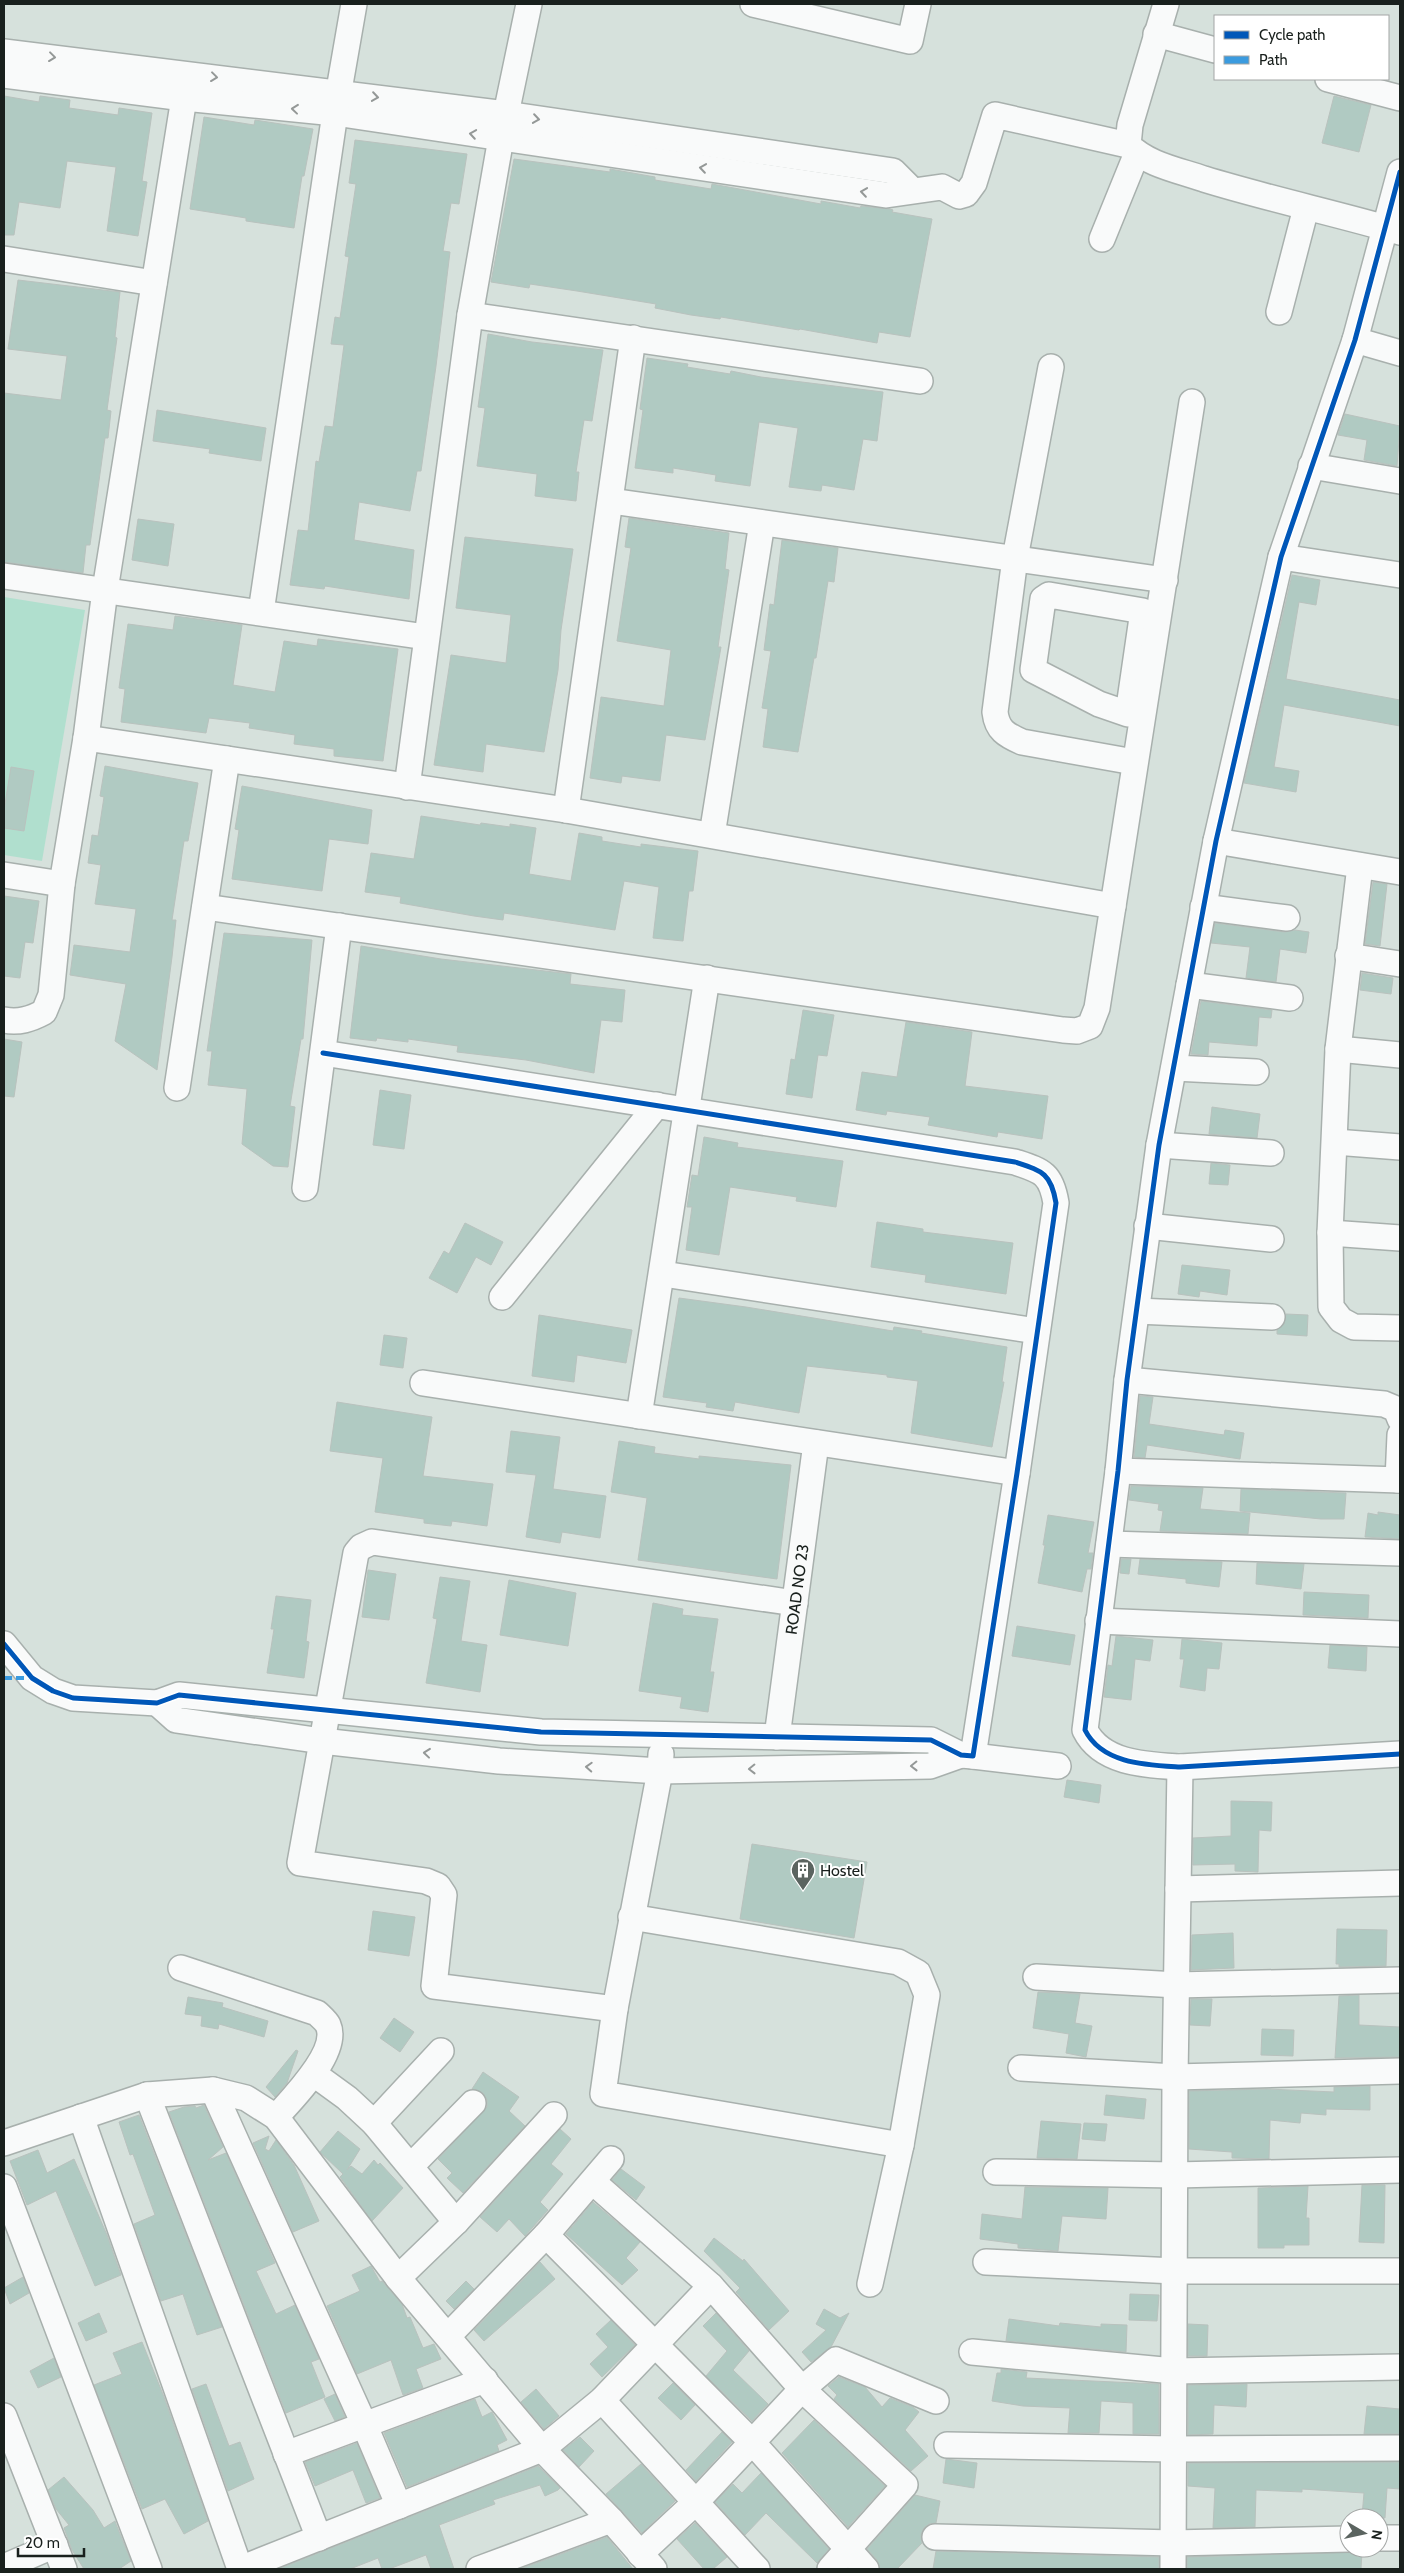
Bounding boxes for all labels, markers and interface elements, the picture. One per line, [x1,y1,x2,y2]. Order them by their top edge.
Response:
legend [1214,15,1389,80]
text: Cycle path [1259,26,1325,44]
one-way arrow [48,51,56,62]
text: Path [1259,51,1288,69]
one-way arrow [210,71,218,82]
one-way arrow [371,91,379,102]
one-way arrow [290,104,298,115]
one-way arrow [531,113,540,123]
one-way arrow [468,129,476,140]
one-way arrow [698,163,706,174]
one-way arrow [859,187,868,197]
street label: ROAD NO 23 [781,1543,812,1636]
one-way arrow [423,1748,431,1759]
one-way arrow [585,1761,593,1772]
one-way arrow [910,1761,918,1771]
one-way arrow [747,1764,755,1774]
building icon: Hostel [790,1857,816,1891]
place label: Hostel [820,1861,864,1880]
north arrow [1339,2508,1389,2558]
scale bar [18,2526,84,2558]
text: N [1367,2529,1387,2541]
text: 20 m [25,2534,60,2552]

